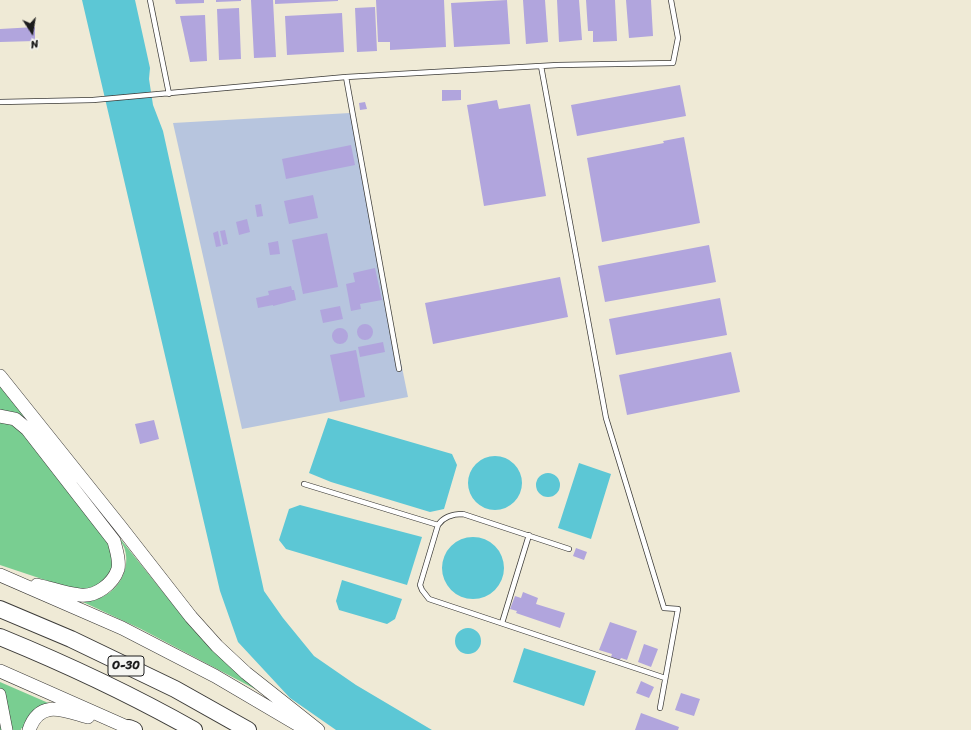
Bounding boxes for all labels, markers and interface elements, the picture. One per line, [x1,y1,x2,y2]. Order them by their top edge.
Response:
north arrow [12,12,52,52]
text: N [29,34,40,54]
road number: O-30 [108,656,144,676]

